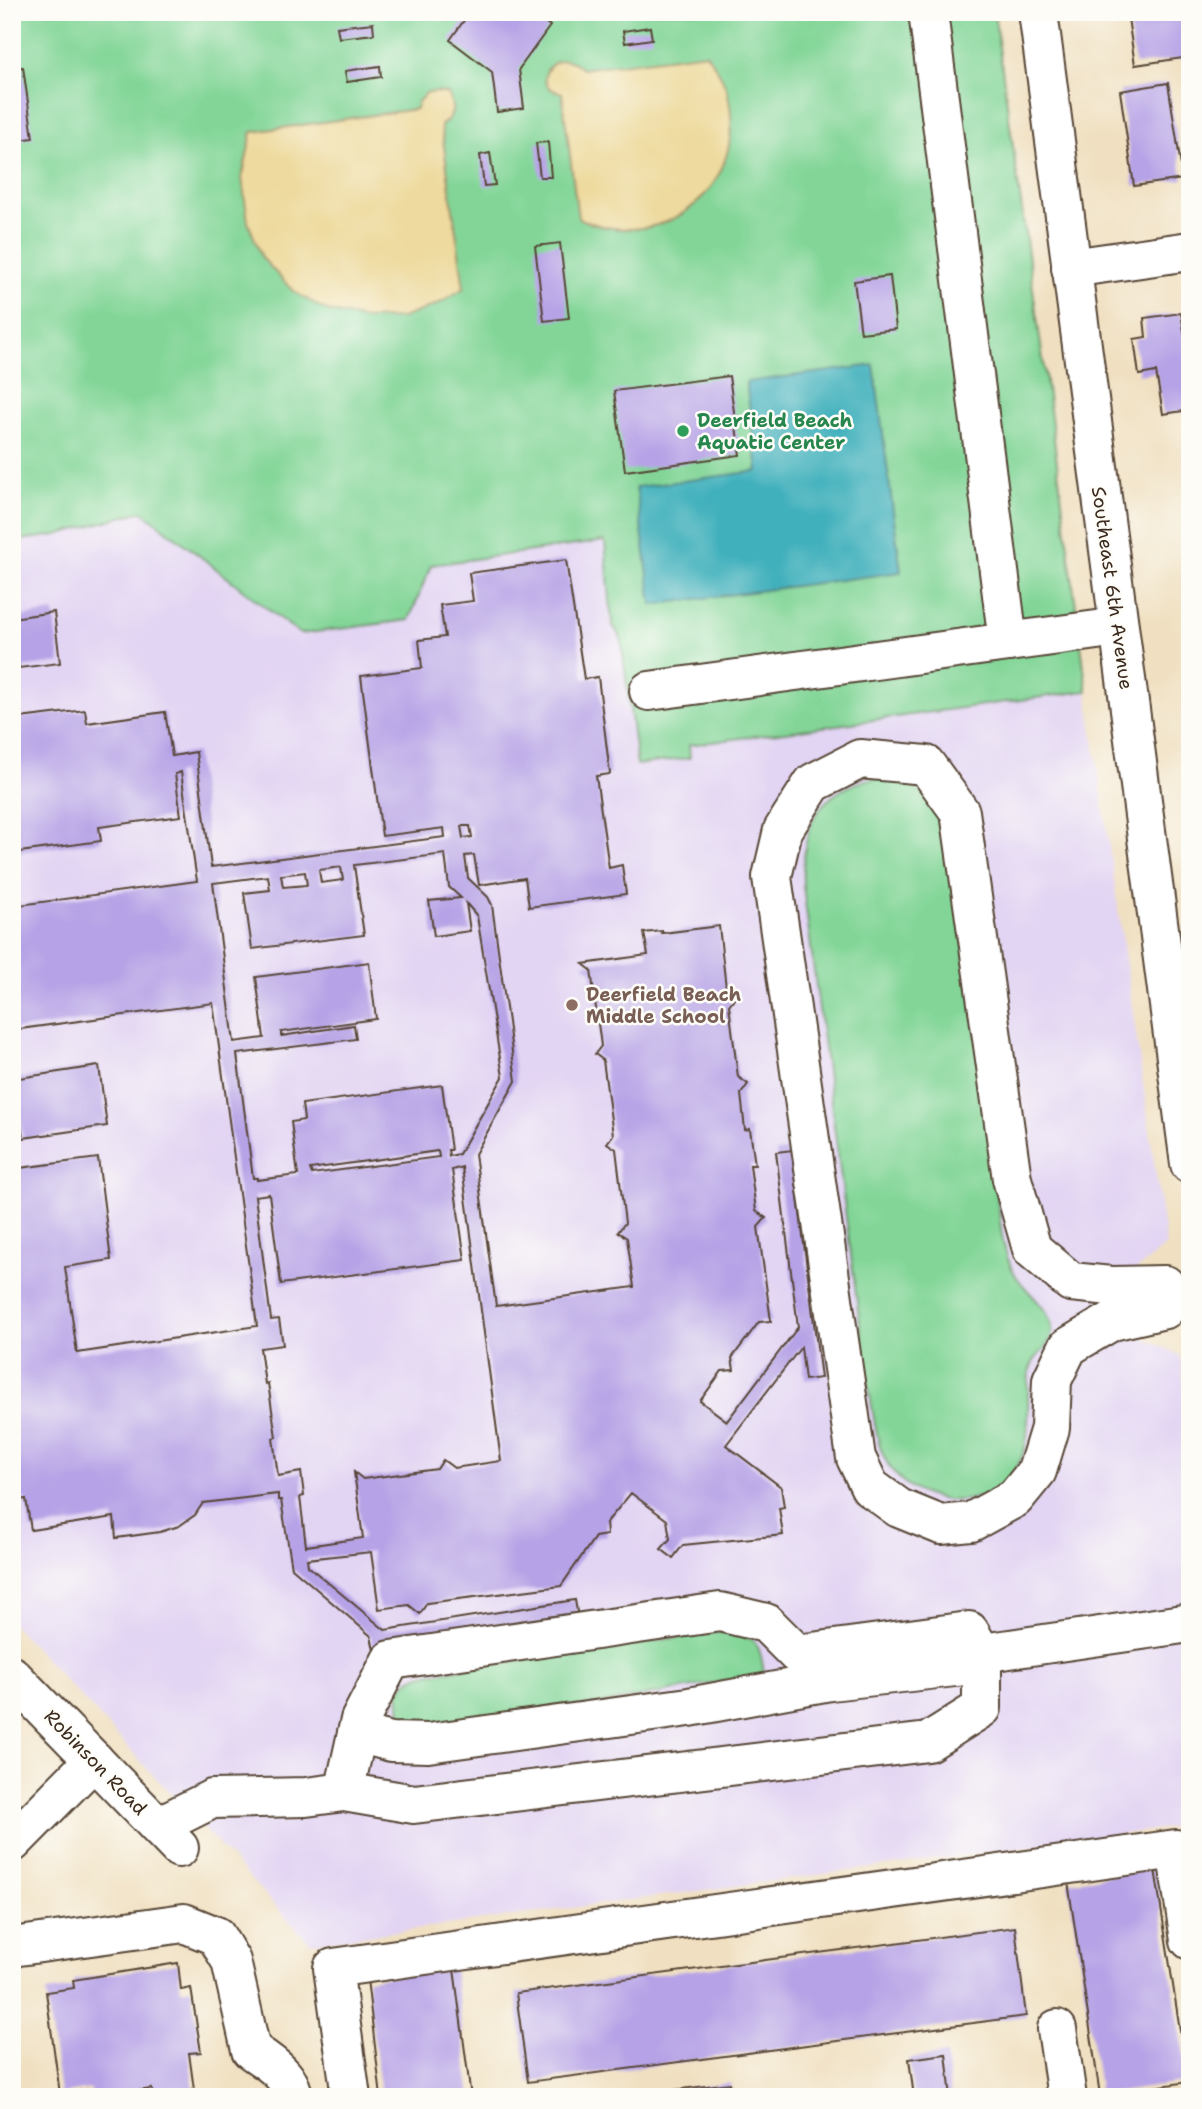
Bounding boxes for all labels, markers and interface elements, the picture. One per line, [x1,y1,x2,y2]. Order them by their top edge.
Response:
place label: Deerfield Beach Aquatic Center [697,408,853,455]
marker: Deerfield Beach Aquatic Center [675,423,691,439]
street label: Southeast 6th Avenue [1086,485,1139,691]
place label: Deerfield Beach Middle School [586,982,742,1029]
marker: Deerfield Beach Middle School [564,997,580,1013]
street label: Robinson Road [39,1704,153,1821]

